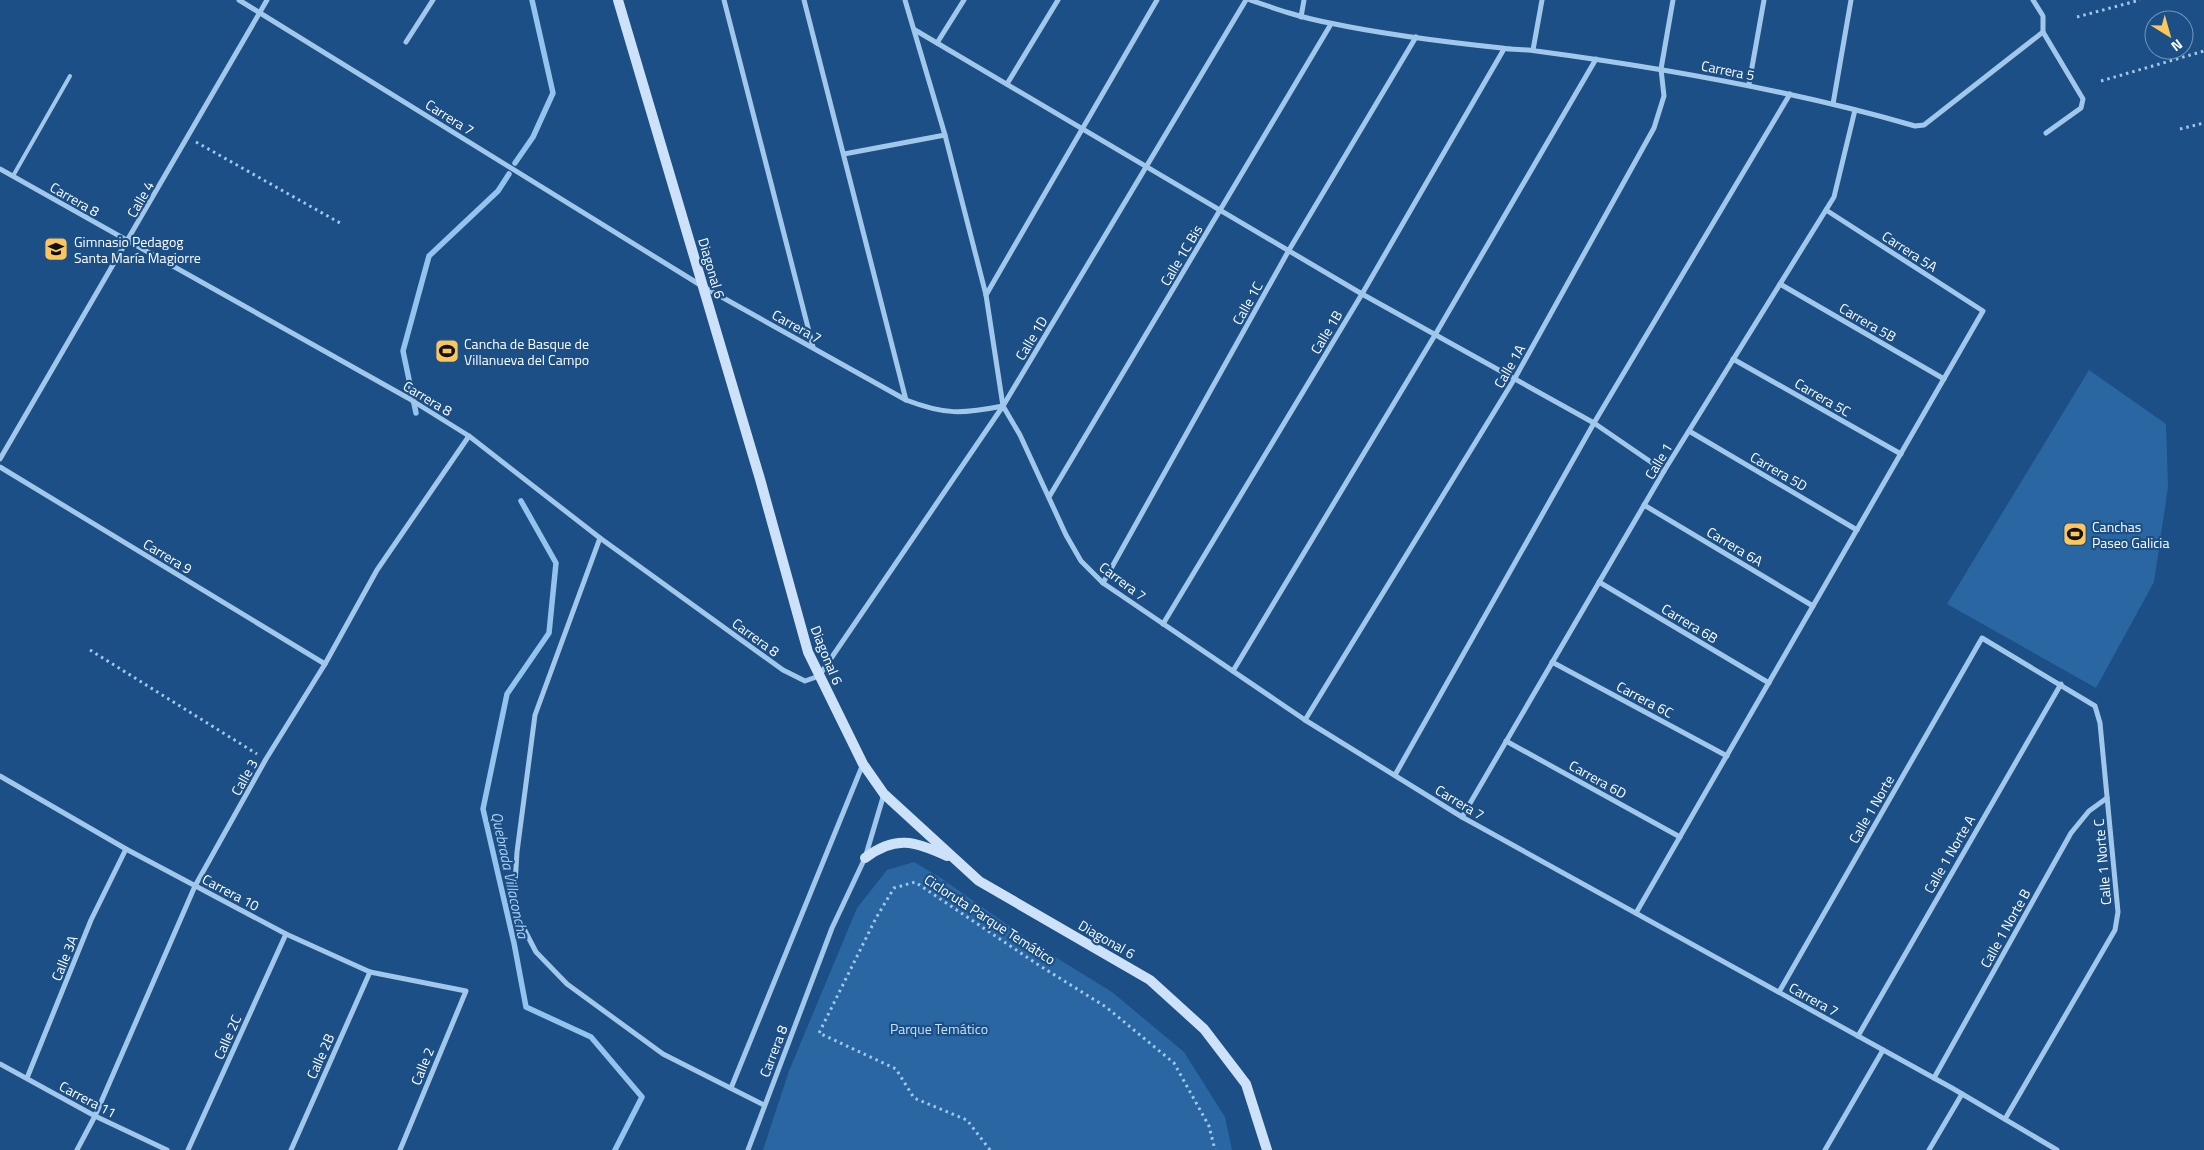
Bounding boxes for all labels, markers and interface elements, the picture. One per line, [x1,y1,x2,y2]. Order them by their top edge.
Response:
north arrow [2144,10,2194,60]
text: N [2167,34,2187,57]
street label: Carrera 5 [1699,55,1757,85]
street label: Carrera 7 [422,94,478,140]
street label: Carrera 8 [46,176,104,222]
street label: Calle 4 [121,177,159,221]
street label: Calle 1C Bis [1154,220,1208,290]
street label: Carrera 5A [1878,225,1942,277]
place label: Gimnasio Pedagog Santa María Magiorre [74,231,201,268]
street label: Diagonal 6 [693,235,731,301]
school or university icon: Gimnasio Pedagog Santa María Magiorre [43,236,69,262]
street label: Calle 1C [1226,277,1268,329]
street label: Carrera 5B [1836,297,1900,347]
street label: Carrera 7 [768,304,826,348]
street label: Calle 1B [1305,306,1347,358]
street label: Calle 1D [1010,312,1052,364]
place label: Cancha de Basque de Villanueva del Campo [464,333,589,370]
sports icon: Cancha de Basque de Villanueva del Campo [434,338,460,364]
street label: Calle 1A [1488,340,1530,392]
street label: Carrera 5C [1791,372,1855,422]
street label: Carrera 8 [399,375,457,421]
street label: Calle 1 [1639,439,1677,483]
street label: Carrera 5D [1746,446,1812,496]
place label: Canchas Paseo Galicia [2092,516,2169,553]
street label: Carrera 6A [1703,521,1768,571]
sports icon: Canchas Paseo Galicia [2062,521,2088,547]
street label: Carrera 9 [139,533,197,579]
street label: Carrera 7 [1095,556,1151,606]
street label: Carrera 6B [1658,598,1722,648]
street label: Carrera 8 [728,613,784,661]
street label: Diagonal 6 [806,622,848,688]
street label: Carrera 6C [1613,675,1677,723]
street label: Calle 3 [225,755,263,799]
street label: Carrera 6D [1565,755,1631,803]
street label: Calle 1 Norte [1843,771,1899,847]
street label: Carrera 7 [1431,779,1489,825]
water label: Quebrada Villaconcha [485,810,535,942]
street label: Calle 1 Norte A [1918,810,1980,897]
street label: Calle 1 Norte C [2088,818,2116,906]
street label: Carrera 10 [199,868,263,916]
street label: Cicloruta Parque Temático [920,869,1060,969]
street label: Calle 1 Norte B [1975,885,2035,971]
street label: Diagonal 6 [1075,914,1139,964]
street label: Calle 3A [45,931,83,984]
street label: Carrera 7 [1785,977,1843,1021]
street label: Calle 2C [208,1011,246,1063]
park label: Parque Temático [890,1018,988,1039]
street label: Carrera 8 [754,1022,793,1080]
street label: Calle 2B [301,1030,339,1082]
street label: Calle 2 [405,1044,439,1088]
street label: Carrera 11 [56,1075,120,1123]

